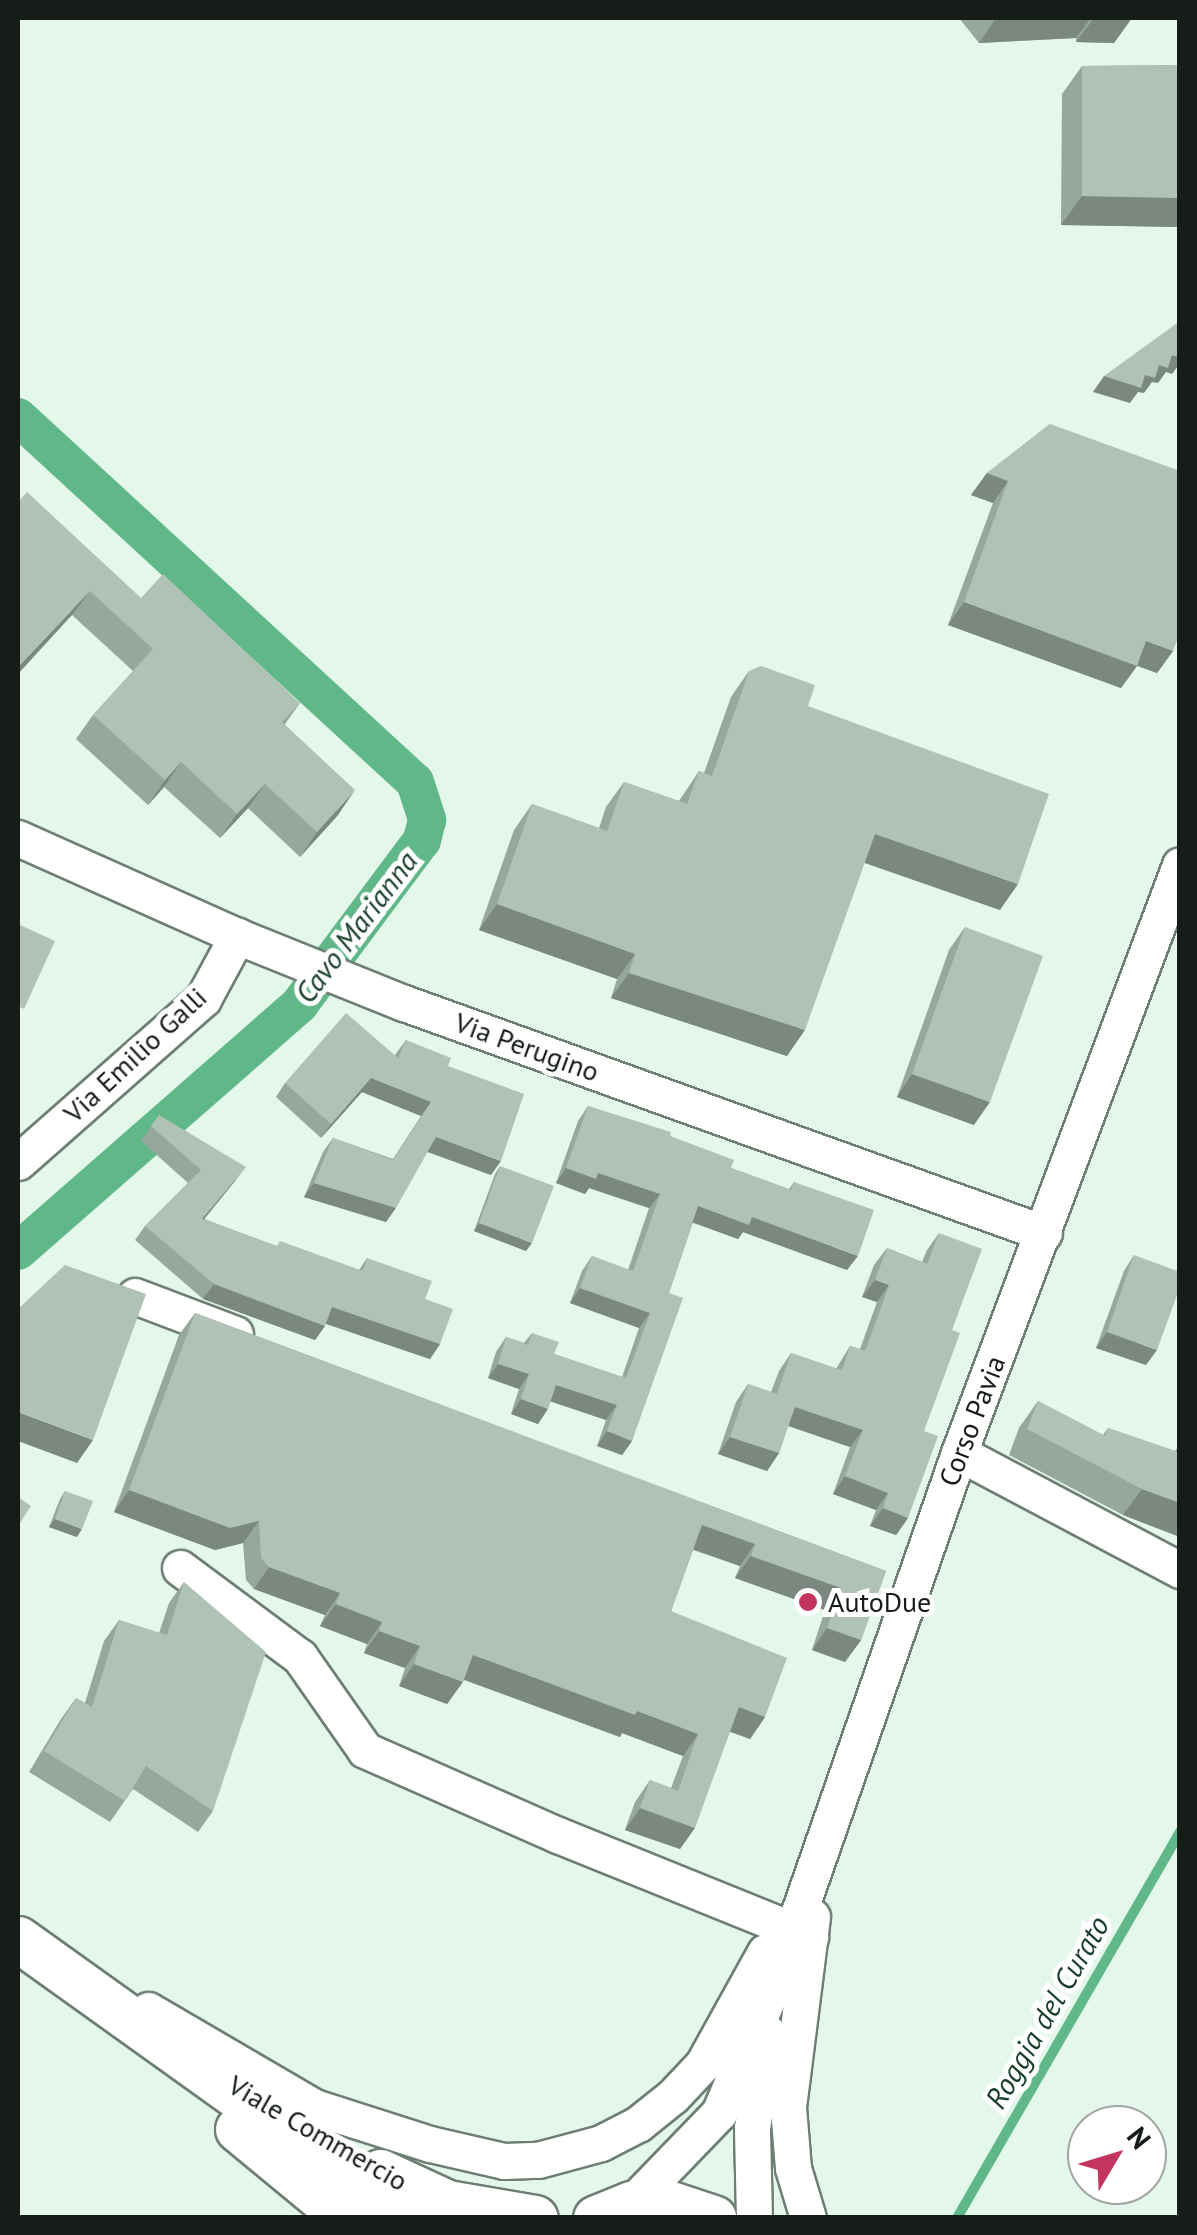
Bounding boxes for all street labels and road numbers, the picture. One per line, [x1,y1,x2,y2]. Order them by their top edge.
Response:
street label: Via Emilio Galli [57,980,213,1130]
street label: Via Perugino [450,1005,604,1089]
street label: Corso Pavia [932,1351,1012,1491]
street label: Viale Commercio [222,2068,414,2198]

